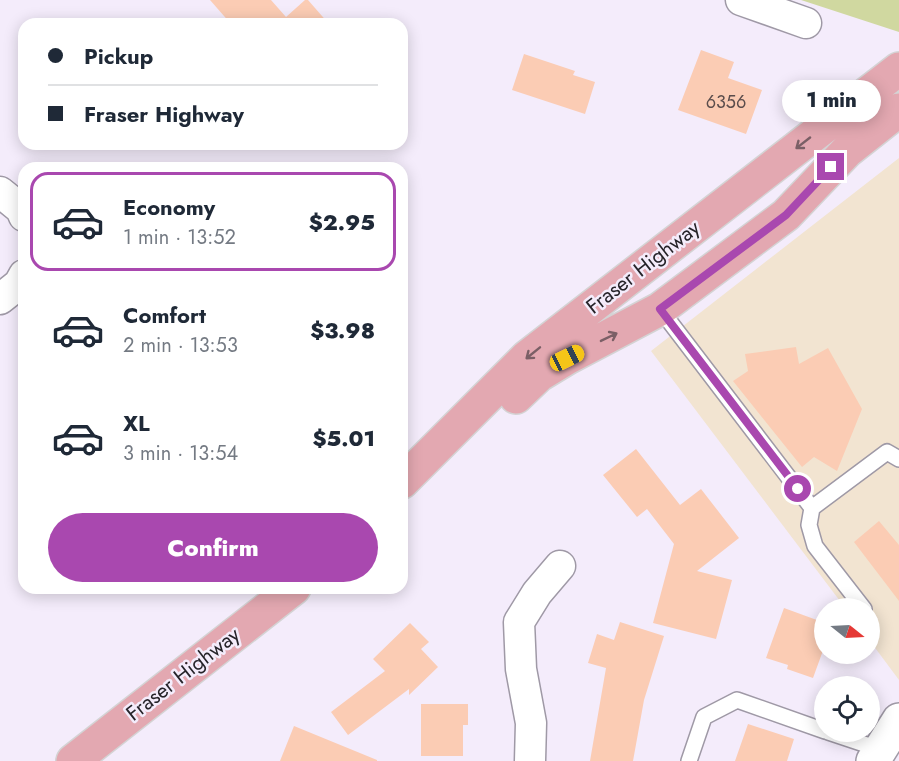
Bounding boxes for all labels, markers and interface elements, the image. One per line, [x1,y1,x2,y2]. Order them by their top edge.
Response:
text: Pickup [84,40,153,72]
callout: 1 min [782,80,880,122]
text: 1 min [806,86,857,115]
house number: 6356 [706,89,746,115]
text: Fraser Highway [84,98,244,130]
one-way arrow [795,137,811,150]
route end [817,153,844,180]
text: Economy [123,191,215,223]
icon: car [51,195,105,249]
text: $2.95 [309,206,375,238]
street label: Fraser Highway [580,213,707,321]
text: 1 min · 13:52 [123,223,236,252]
text: Comfort [123,299,206,331]
icon: car [51,303,105,357]
text: $3.98 [310,314,375,346]
text: 2 min · 13:53 [123,331,238,360]
one-way arrow [600,331,617,343]
car [547,342,587,374]
one-way arrow [525,347,541,360]
text: XL [123,407,150,439]
icon: car [51,411,105,465]
text: $5.01 [313,422,375,454]
text: 3 min · 13:54 [123,439,238,468]
route start [784,475,811,502]
button: Confirm [48,513,378,582]
north arrow [814,598,880,664]
map controls [814,598,880,742]
street label: Fraser Highway [120,620,247,728]
button: locate [814,676,880,742]

